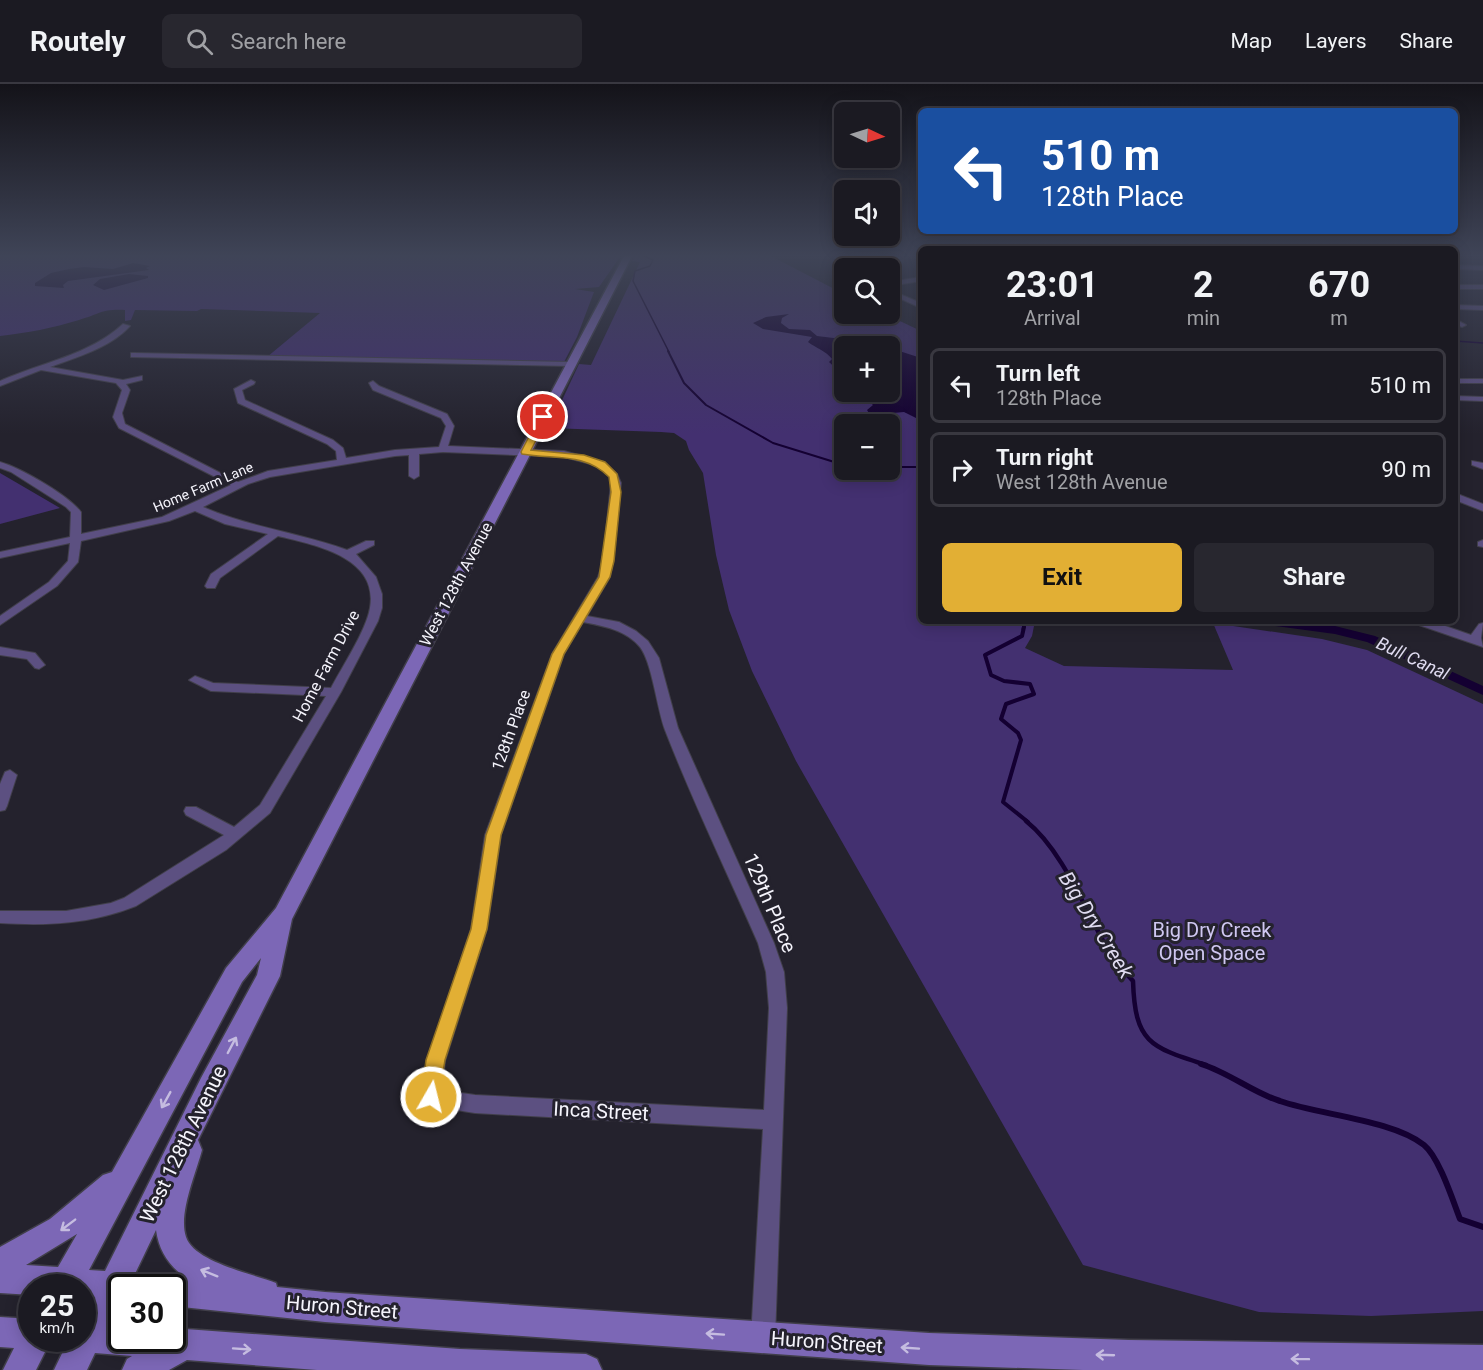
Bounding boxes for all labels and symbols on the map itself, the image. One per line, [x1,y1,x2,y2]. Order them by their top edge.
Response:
north arrow [834,102,900,168]
pin [517,391,568,442]
street label: Home Farm Lane [151,459,255,515]
street label: West 128th Avenue [415,519,497,649]
street label: Home Farm Drive [289,607,363,725]
water label: Bull Canal [1373,632,1453,684]
street label: 128th Place [488,687,534,773]
street label: 129th Place [738,850,802,956]
water label: Big Dry Creek [1054,867,1139,983]
park label: Big Dry Creek Open Space [1153,918,1272,965]
one-way arrow [226,1036,238,1054]
street label: West 128th Avenue [135,1062,231,1226]
position arrow [399,1065,463,1129]
one-way arrow [160,1091,172,1108]
street label: Inca Street [553,1097,649,1125]
one-way arrow [61,1219,77,1231]
one-way arrow [200,1267,218,1278]
speed limit sign: 30 [108,1274,186,1352]
street label: Huron Street [285,1290,399,1324]
street label: Huron Street [770,1326,884,1358]
one-way arrow [706,1329,726,1340]
one-way arrow [900,1342,920,1353]
one-way arrow [232,1344,252,1355]
one-way arrow [1095,1350,1115,1361]
one-way arrow [1290,1353,1310,1365]

